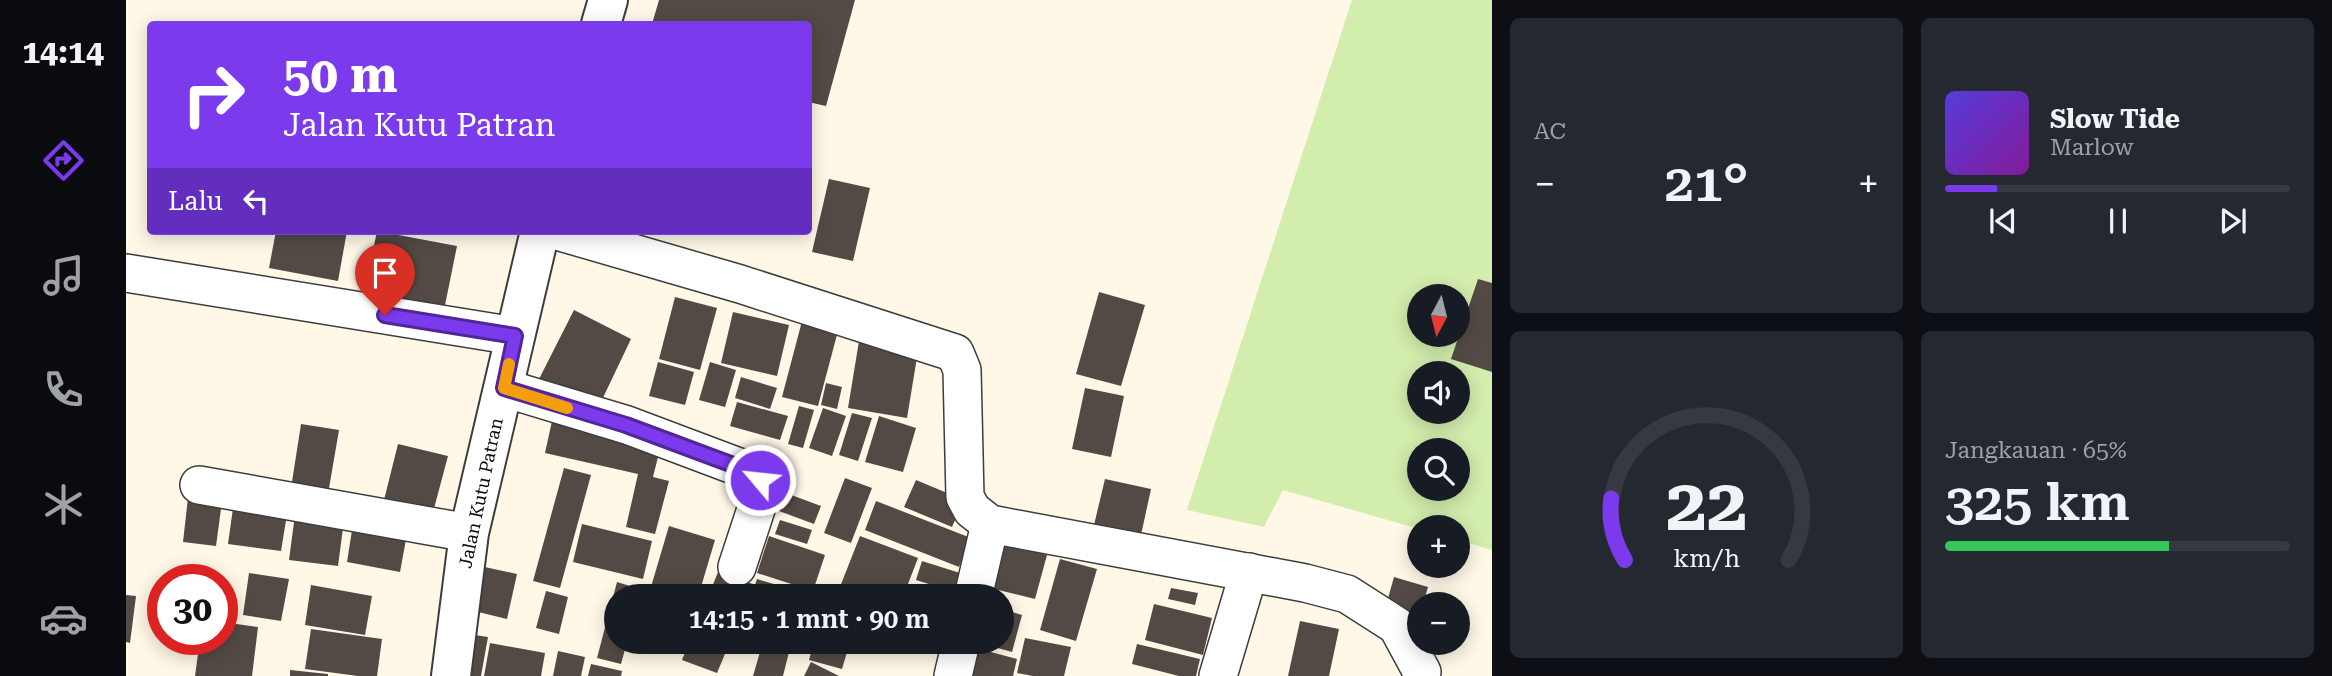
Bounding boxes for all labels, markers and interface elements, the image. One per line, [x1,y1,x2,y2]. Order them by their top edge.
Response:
text: 14:14 [22,33,104,71]
text: 50 m [283,47,398,104]
icon: right [168,49,259,140]
text: Slow Tide [2050,104,2180,134]
text: Jalan Kutu Patran [283,106,555,144]
text: AC [1534,118,1566,145]
text: Marlow [2050,134,2133,161]
icon: directions [39,136,88,185]
text: 21° [1665,153,1748,214]
text: − [1534,162,1555,206]
text: + [1858,162,1879,206]
icon: left [237,182,275,220]
text: Lalu [168,186,223,216]
icon: previous [1984,202,2022,240]
icon: pause [2099,202,2137,240]
icon: next [2214,202,2252,240]
pin [355,243,415,315]
icon: music [39,251,88,300]
icon: arrive [366,254,404,292]
north arrow [1407,284,1470,346]
map controls [1407,284,1470,655]
button: sound [1407,361,1470,424]
icon: phone [39,365,88,414]
street label: Jalan Kutu Patran [454,415,507,570]
text: Jangkauan · 65% [1945,437,2127,464]
button: search [1407,438,1470,501]
position arrow [723,443,797,517]
text: 22 [1666,464,1747,549]
text: 325 km [1945,472,2130,533]
icon: climate [39,480,88,529]
button: + [1407,515,1470,578]
text: km/h [1673,544,1740,573]
speed limit sign: 30 [147,564,238,655]
button: − [1407,592,1470,655]
icon: car [39,594,88,643]
text: 14:15 · 1 mnt · 90 m [688,604,930,634]

